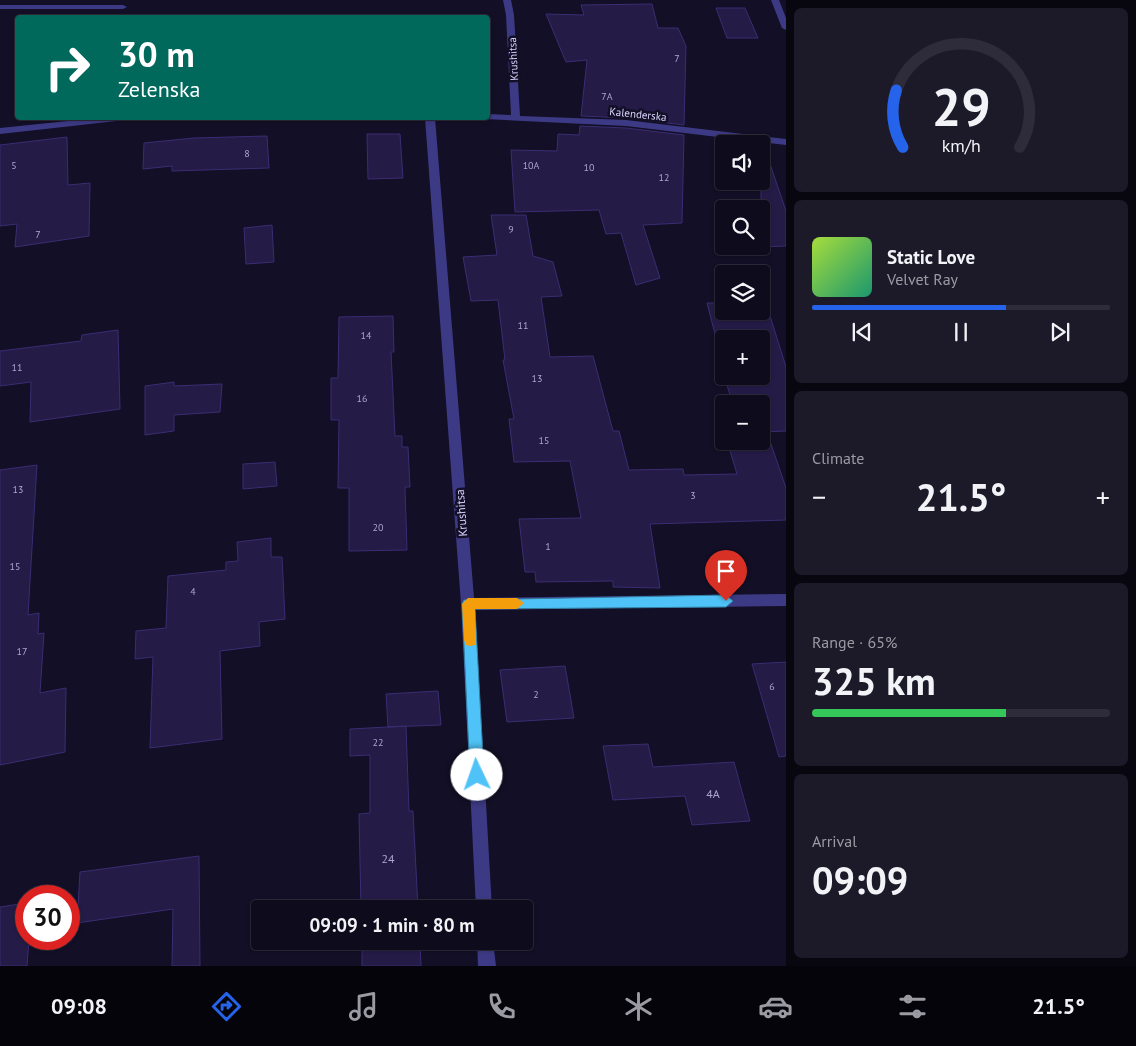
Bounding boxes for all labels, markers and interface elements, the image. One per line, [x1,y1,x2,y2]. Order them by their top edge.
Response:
text: 30 m [118,31,195,77]
icon: right [35,35,100,100]
street label: Krushitsa [505,37,521,81]
house number: 7 [674,52,680,65]
text: 29 [932,73,990,140]
text: Zelenska [118,75,200,103]
house number: 7А [601,90,613,103]
street label: Kalenderska [609,104,667,124]
text: km/h [941,134,981,157]
map controls [715,135,770,450]
button: sound [715,135,770,190]
house number: 8 [244,147,250,160]
house number: 5 [11,159,17,172]
house number: 10А [523,159,540,172]
house number: 10 [584,161,595,174]
house number: 12 [659,171,669,184]
button: search [715,200,770,255]
house number: 9 [508,223,514,236]
house number: 7 [35,228,41,241]
text: Static Love [887,245,975,269]
button: layers [715,265,770,320]
text: Velvet Ray [887,269,958,289]
icon: previous [848,318,876,346]
icon: pause [947,318,975,346]
icon: next [1046,318,1074,346]
house number: 11 [518,319,528,332]
house number: 14 [361,329,372,342]
button: + [715,330,770,385]
house number: 11 [12,361,22,374]
house number: 13 [532,372,542,385]
house number: 16 [357,392,367,405]
button: − [715,395,770,450]
house number: 15 [539,434,549,447]
text: Climate [812,448,864,468]
text: 21.5° [916,472,1006,521]
text: − [812,478,826,515]
text: + [1096,478,1110,515]
house number: 13 [13,483,23,496]
street label: Krushitsa [452,489,470,537]
house number: 3 [690,489,696,502]
house number: 20 [373,521,384,534]
house number: 1 [545,540,551,553]
pin [705,550,747,601]
icon: arrive [712,557,740,585]
house number: 15 [10,560,20,573]
house number: 4 [190,585,196,598]
text: Range · 65% [812,632,897,652]
house number: 17 [17,645,27,658]
text: 325 km [812,656,936,705]
house number: 6 [769,680,775,693]
house number: 2 [533,688,539,701]
house number: 22 [373,736,383,749]
position arrow [450,748,502,800]
house number: 4А [706,786,720,801]
text: Arrival [812,831,857,851]
house number: 24 [381,851,395,866]
text: 09:09 [812,855,908,904]
speed limit sign: 30 [15,885,80,950]
text: 09:09 · 1 min · 80 m [309,913,475,937]
icon: directions [209,989,244,1024]
icon: music [346,989,381,1024]
icon: phone [484,989,519,1024]
icon: climate [621,989,656,1024]
icon: car [758,989,793,1024]
icon: filters [895,989,930,1024]
text: 09:08 [51,992,107,1020]
text: 21.5° [1032,992,1085,1020]

